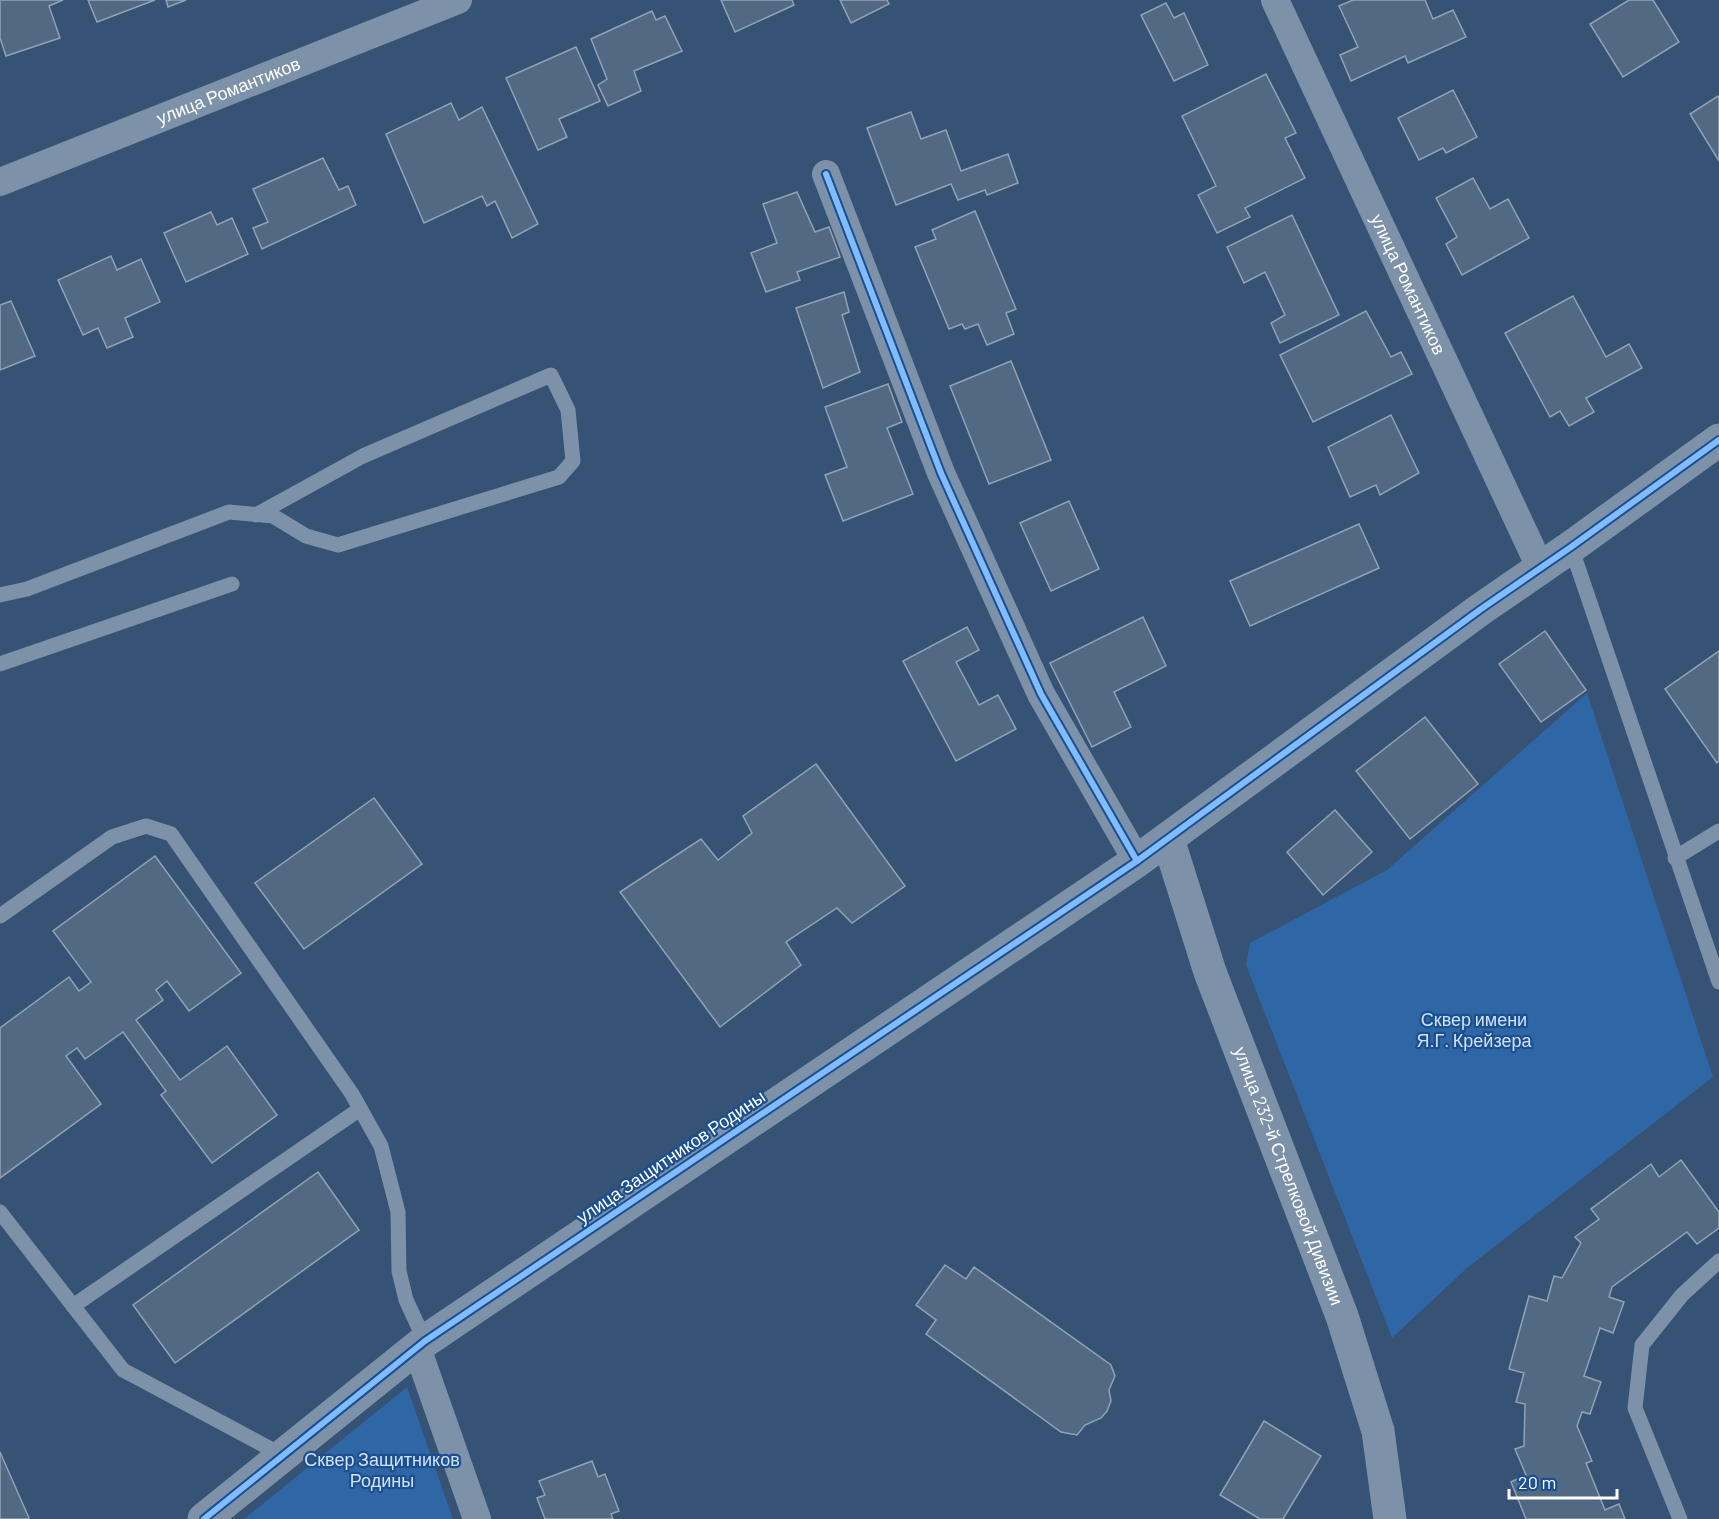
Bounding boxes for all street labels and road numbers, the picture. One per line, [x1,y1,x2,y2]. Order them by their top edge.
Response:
street label: улица Романтиков [153,52,303,129]
street label: улица Романтиков [1367,210,1451,358]
street label: улица 232-й Стрелковой Дивизии [1230,1043,1349,1308]
street label: улица Защитников Родины [572,1085,769,1228]

